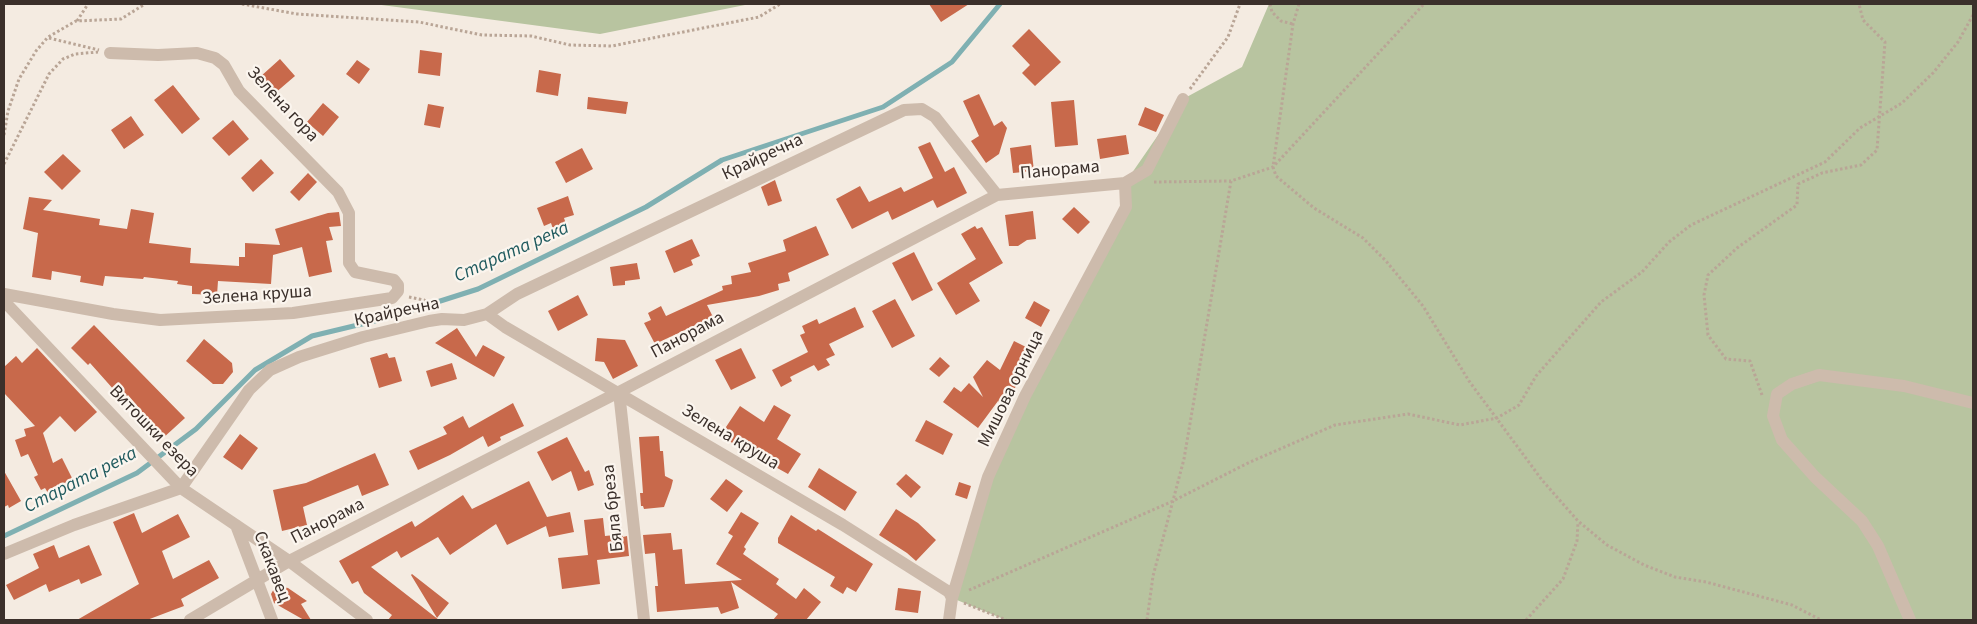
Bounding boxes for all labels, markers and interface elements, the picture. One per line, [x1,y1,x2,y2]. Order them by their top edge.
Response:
street label: Зелена гора [242,63,322,147]
street label: Крайречна [719,130,807,186]
street label: Панорама [1019,157,1101,185]
water label: Старата река [451,217,573,289]
street label: Зелена круша [201,281,313,311]
street label: Крайречна [352,293,442,333]
street label: Панорама [648,308,728,364]
street label: Мишова орница [974,327,1050,451]
street label: Витошки езера [104,381,202,483]
street label: Зелена круша [677,400,783,476]
water label: Старата река [21,443,141,519]
street label: Бяла бреза [599,463,629,553]
street label: Панорама [288,494,368,550]
street label: Скакавец [248,529,294,605]

